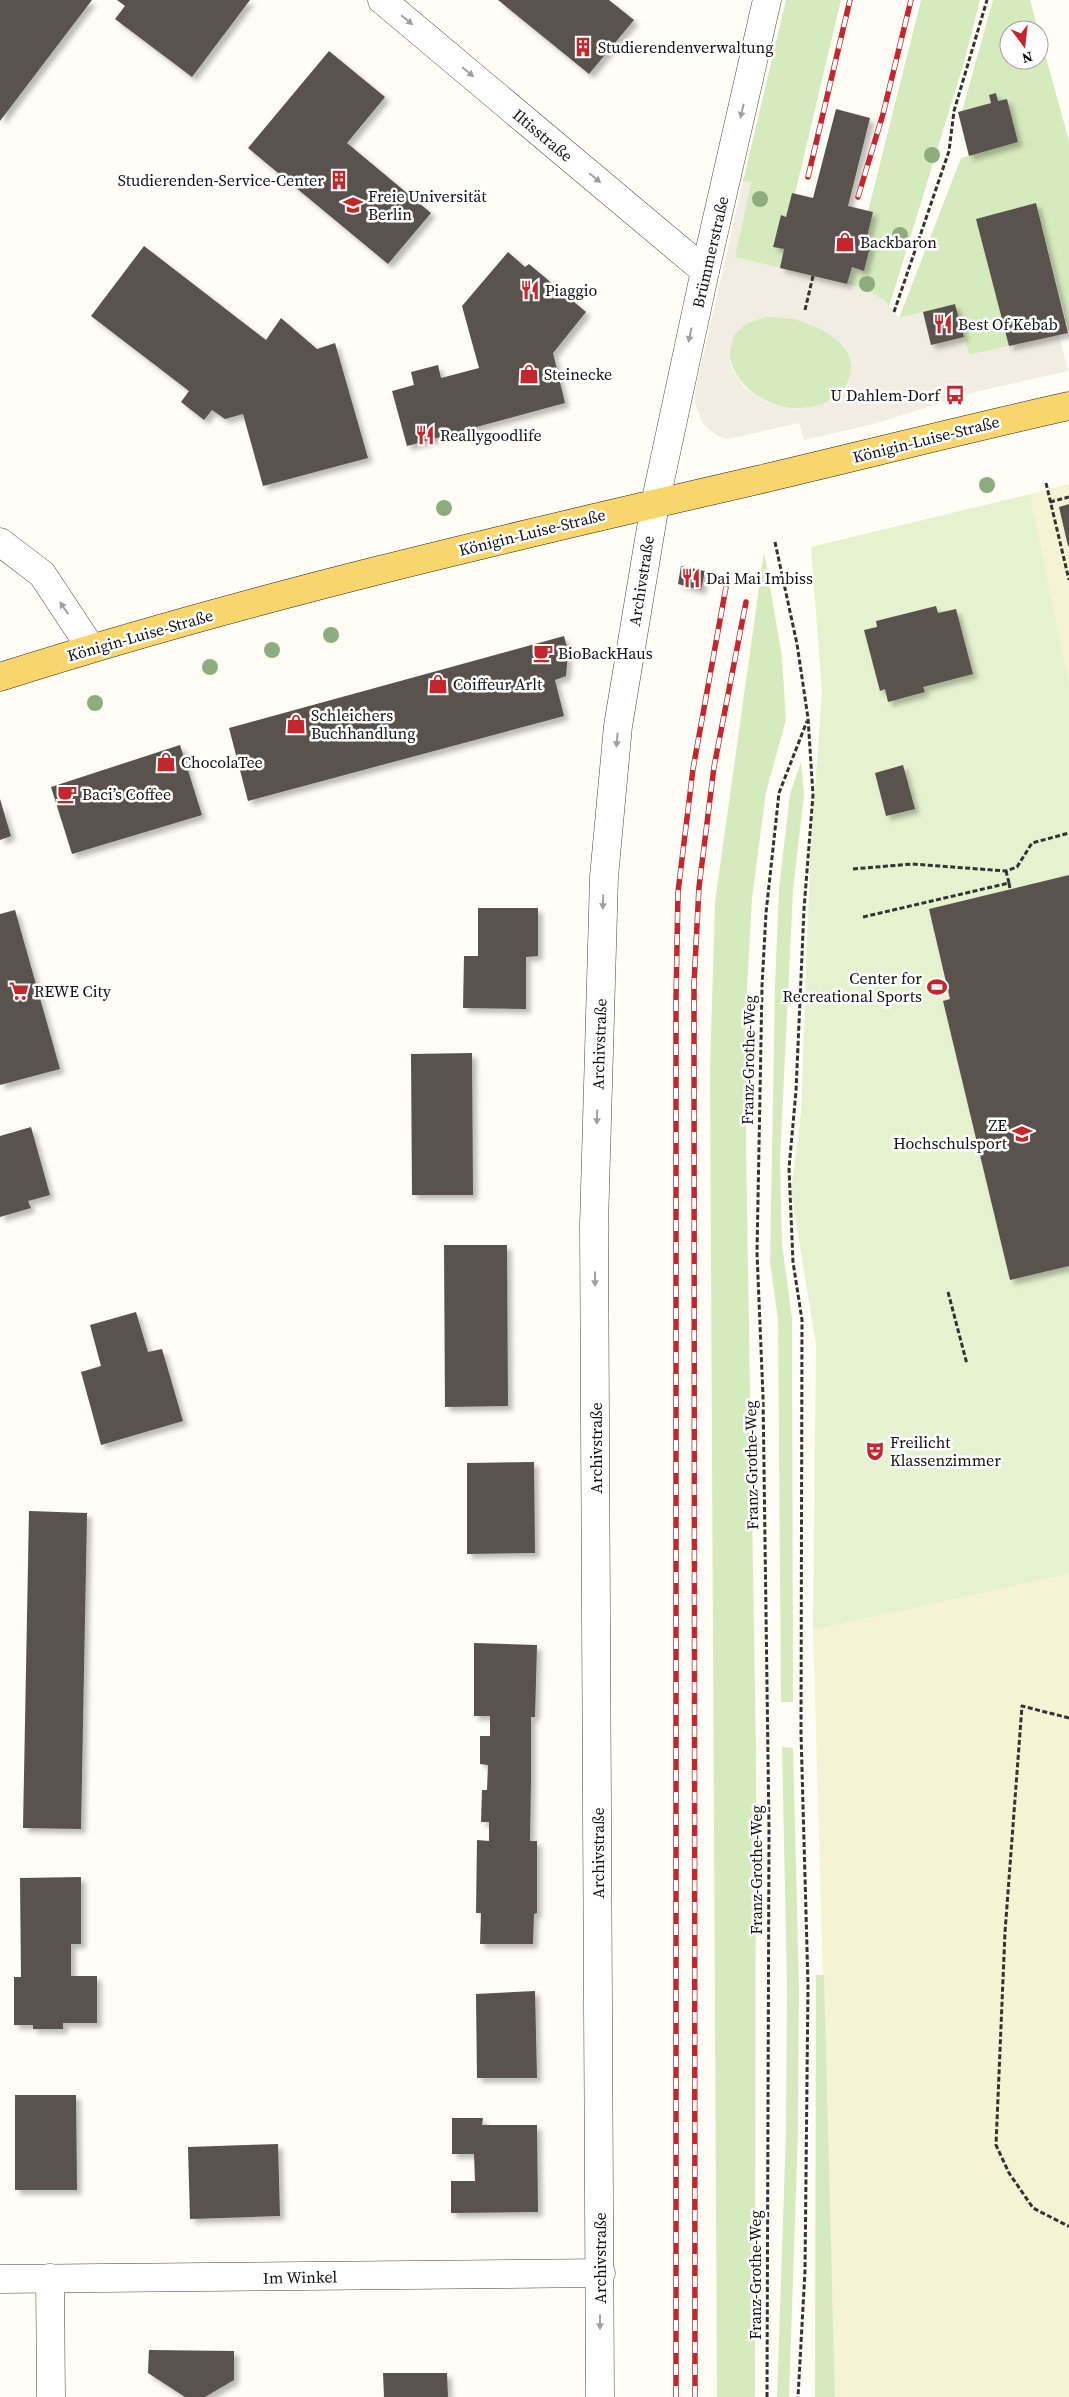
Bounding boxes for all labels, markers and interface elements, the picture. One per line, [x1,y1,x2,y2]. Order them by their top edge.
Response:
one-way arrow [400,15,413,26]
north arrow [999,20,1049,70]
building icon: Studierendenverwaltung [572,36,594,58]
place label: Studierendenverwaltung [598,36,774,58]
text: N [1020,47,1035,69]
one-way arrow [462,67,475,78]
street label: Iltisstraße [508,103,578,167]
one-way arrow [738,103,746,118]
place label: Studierenden-Service-Center [118,169,324,191]
building icon: Studierenden-Service-Center [328,169,350,191]
one-way arrow [588,173,601,184]
place label: Freie Universität Berlin [368,185,487,225]
school or university icon: Freie Universität Berlin [342,194,364,216]
street label: Brümmerstraße [686,194,734,310]
shop icon: Backbaron [834,231,856,253]
place label: Backbaron [860,231,937,253]
restaurant icon: Piaggio [519,279,541,301]
place label: Piaggio [545,279,598,301]
restaurant icon: Best Of Kebab [932,313,954,335]
place label: Best Of Kebab [958,313,1058,335]
one-way arrow [686,328,694,344]
shop icon: Steinecke [518,363,540,385]
place label: Steinecke [544,363,612,385]
place label: U Dahlem-Dorf [831,384,941,406]
bus stop icon: U Dahlem-Dorf [944,384,966,406]
street label: Königin-Luise-Straße [850,410,1002,468]
restaurant icon: Reallygoodlife [414,424,436,446]
place label: Reallygoodlife [440,424,542,446]
street label: Königin-Luise-Straße [456,503,608,561]
street label: Archivstraße [623,534,659,628]
restaurant icon: Dai Mai Imbiss [680,567,702,589]
place label: Dai Mai Imbiss [706,567,813,589]
one-way arrow [59,601,69,614]
street label: Königin-Luise-Straße [65,604,215,666]
cafe icon: BioBackHaus [532,642,554,664]
place label: BioBackHaus [558,642,653,664]
shop icon: Coiffeur Arlt [427,673,449,695]
place label: Coiffeur Arlt [453,673,543,695]
place label: Schleichers Buchhandlung [311,704,416,744]
shop icon: Schleichers Buchhandlung [285,713,307,735]
one-way arrow [613,732,621,748]
shop icon: ChocolaTee [155,751,177,773]
place label: ChocolaTee [181,751,263,773]
cafe icon: Baci’s Coffee [56,783,78,805]
place label: Baci’s Coffee [82,783,171,805]
one-way arrow [599,894,607,910]
place label: Center for Recreational Sports [783,967,922,1007]
sports icon: Center for Recreational Sports [926,976,948,998]
supermarket icon: REWE City [8,980,30,1002]
place label: REWE City [34,980,112,1002]
street label: Franz-Grothe-Weg [736,995,760,1125]
street label: Archivstraße [586,998,612,1090]
one-way arrow [593,1109,601,1125]
place label: ZE Hochschulsport [893,1114,1008,1154]
school or university icon: ZE Hochschulsport [1011,1123,1033,1145]
one-way arrow [591,1271,599,1287]
street label: Franz-Grothe-Weg [739,1400,763,1530]
street label: Archivstraße [585,1402,607,1494]
place label: Freilicht Klassenzimmer [890,1431,1001,1471]
theatre icon: Freilicht Klassenzimmer [864,1440,886,1462]
street label: Franz-Grothe-Weg [745,1805,767,1935]
street label: Archivstraße [587,1807,609,1899]
street label: Franz-Grothe-Weg [744,2210,766,2340]
street label: Archivstraße [589,2212,611,2304]
street label: Im Winkel [263,2265,338,2289]
one-way arrow [596,2314,604,2330]

